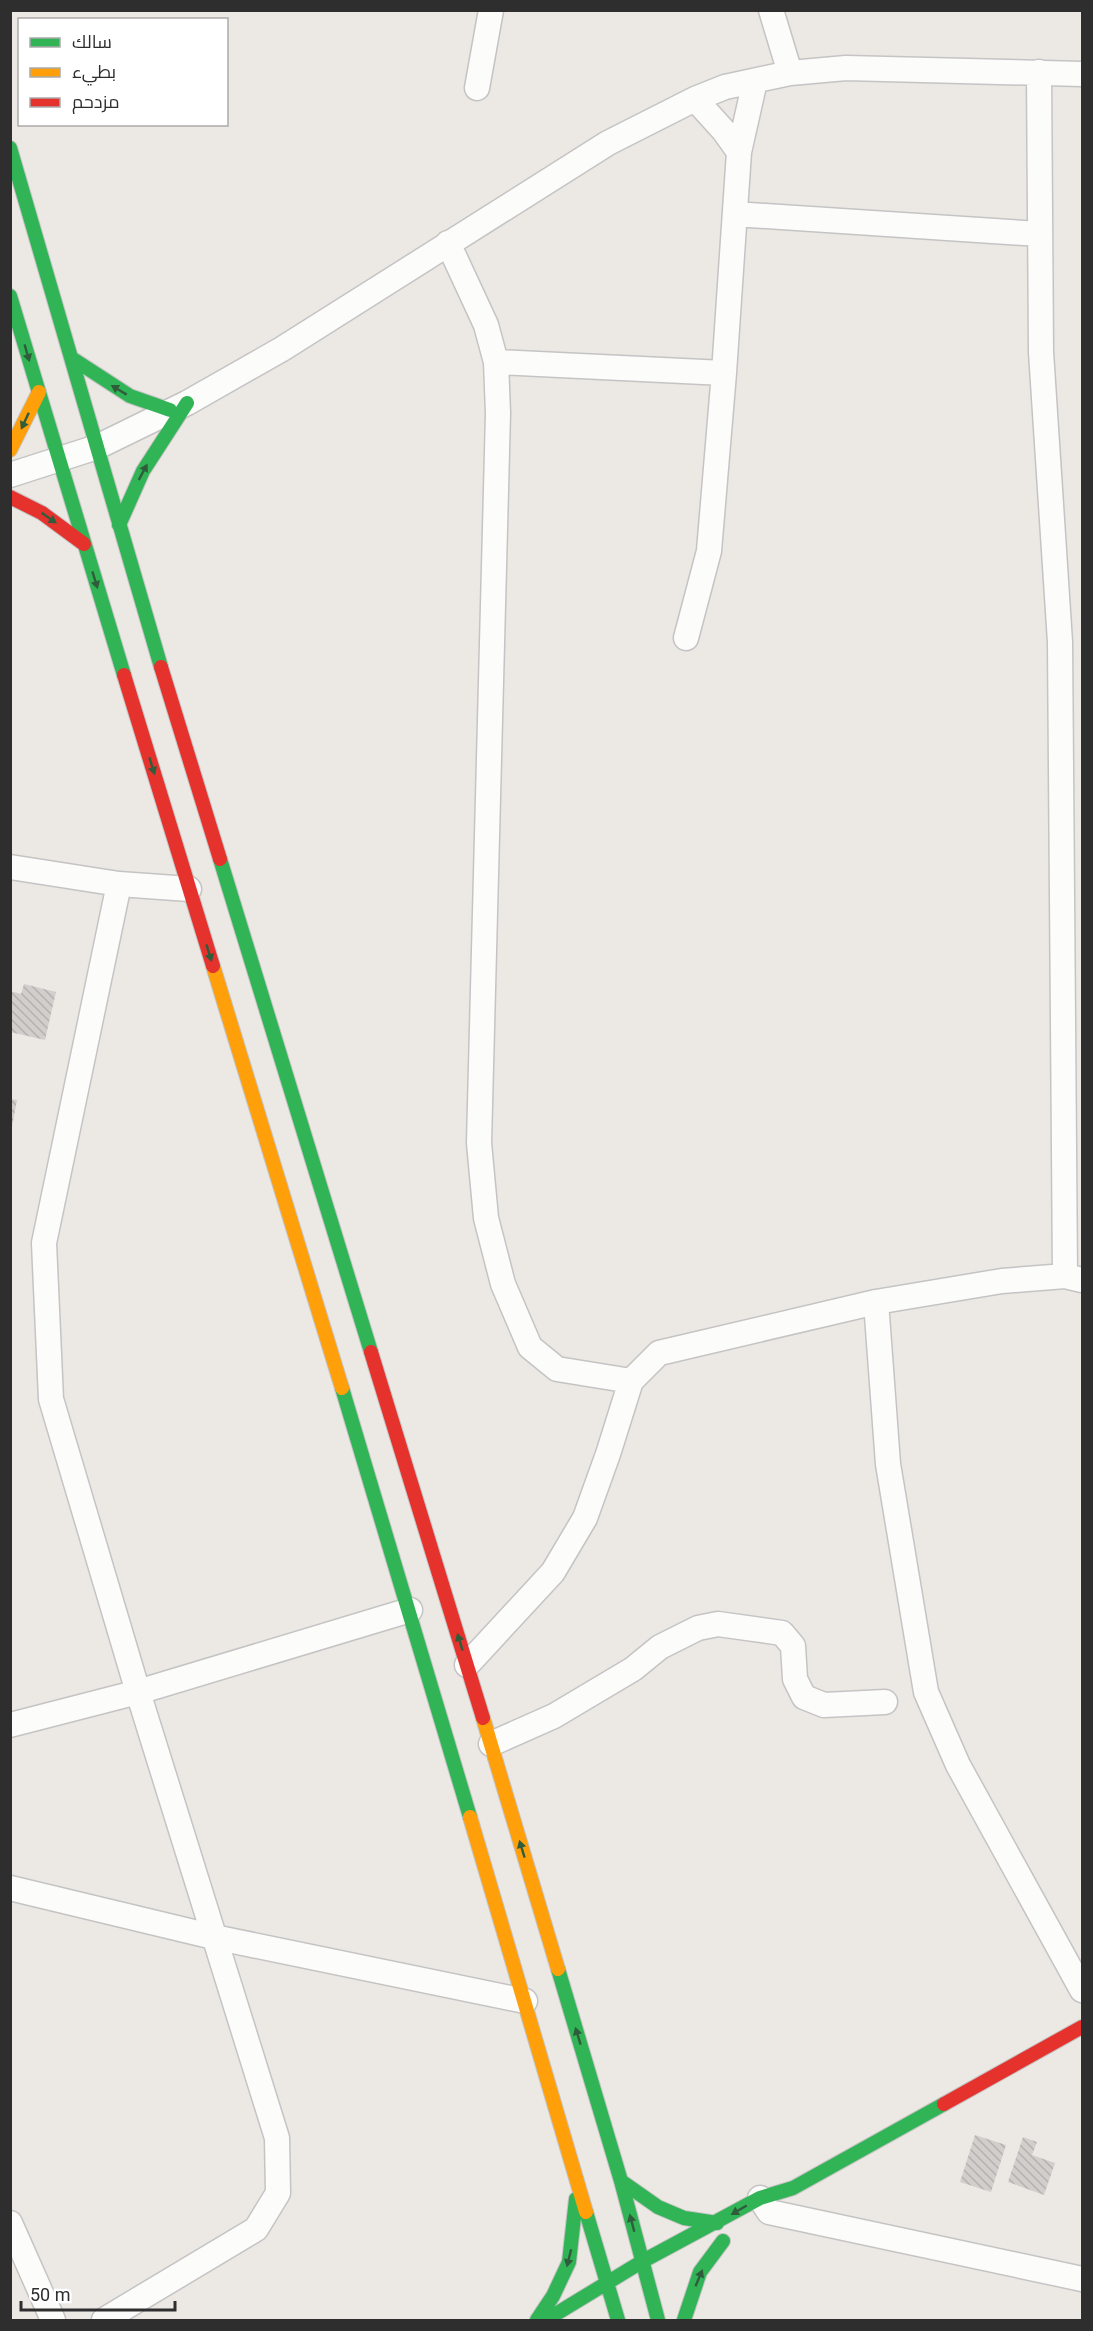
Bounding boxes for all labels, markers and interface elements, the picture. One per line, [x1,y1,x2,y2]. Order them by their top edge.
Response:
legend [18,18,228,126]
text: سالك [72,31,112,52]
text: بطيء [72,61,116,86]
text: مزدحم [72,91,120,114]
one-way arrow [23,344,32,362]
one-way arrow [111,385,127,396]
one-way arrow [21,413,30,430]
one-way arrow [138,463,148,480]
one-way arrow [40,512,56,524]
one-way arrow [91,571,100,589]
one-way arrow [148,757,157,775]
one-way arrow [205,944,214,962]
one-way arrow [455,1633,465,1651]
one-way arrow [517,1840,526,1858]
one-way arrow [573,2027,582,2045]
one-way arrow [731,2205,747,2216]
one-way arrow [627,2214,637,2233]
one-way arrow [563,2249,573,2267]
one-way arrow [694,2269,704,2287]
scale bar [21,2274,176,2312]
text: 50 m [30,2284,70,2305]

